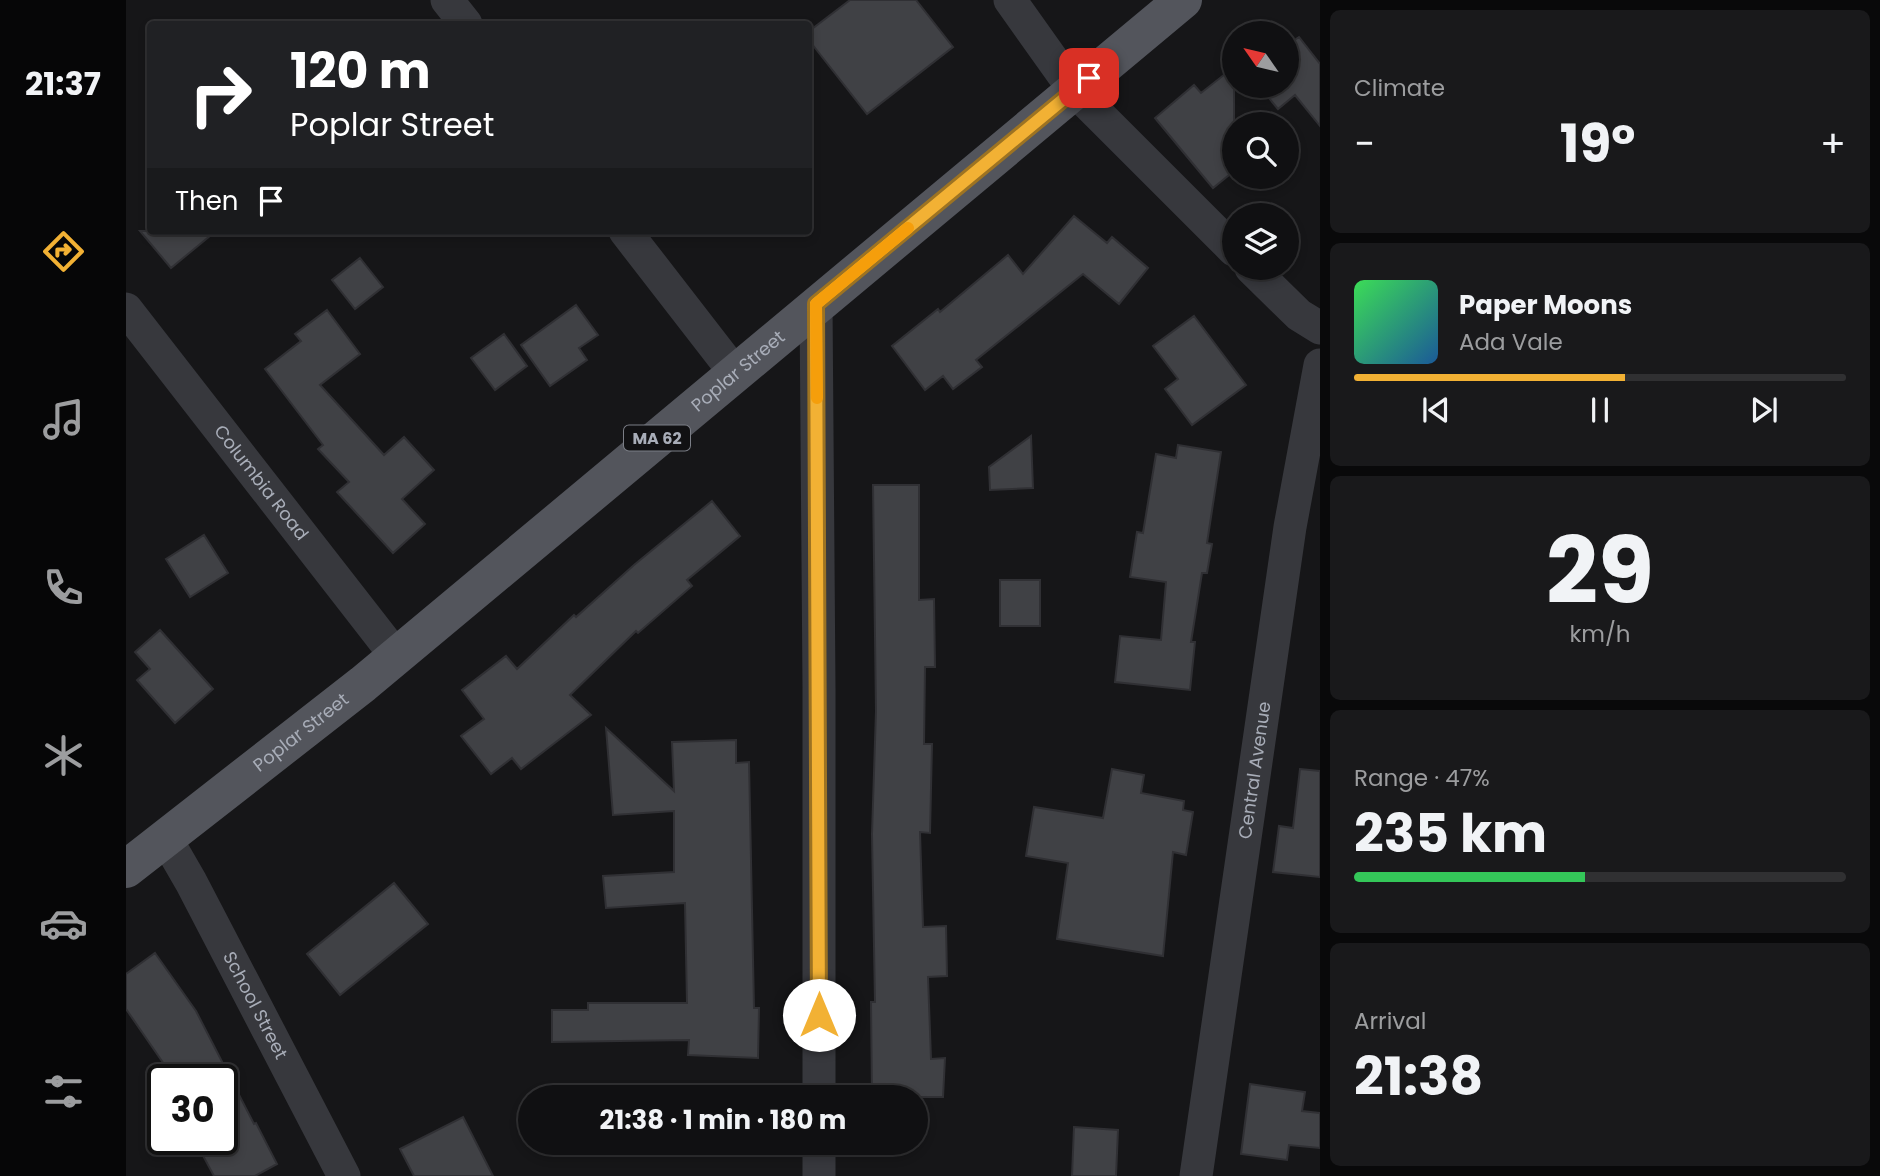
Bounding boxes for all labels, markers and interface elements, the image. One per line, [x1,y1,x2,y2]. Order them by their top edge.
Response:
north arrow [1222,21,1298,98]
map controls [1222,21,1299,280]
text: 120 m [290,37,431,105]
pin [1059,48,1119,108]
icon: right [175,49,266,140]
icon: arrive [1070,59,1108,97]
text: 21:37 [25,61,101,106]
text: Climate [1354,72,1445,104]
text: Poplar Street [290,102,494,147]
text: 19° [1560,107,1635,180]
button: search [1222,112,1299,189]
text: − [1354,117,1375,170]
text: + [1820,117,1846,170]
icon: arrive [252,182,290,220]
text: Then [175,183,238,219]
button: layers [1222,203,1299,280]
icon: directions [39,227,88,276]
text: Paper Moons [1459,287,1632,323]
street label: Poplar Street [686,324,790,417]
text: Ada Vale [1459,326,1563,358]
icon: previous [1417,391,1455,429]
icon: pause [1581,391,1619,429]
icon: next [1745,391,1783,429]
icon: music [39,395,88,444]
street label: Columbia Road [209,419,314,545]
road number: MA 62 [624,426,690,450]
text: 29 [1546,507,1654,635]
icon: phone [39,563,88,612]
text: km/h [1569,618,1631,650]
street label: Poplar Street [248,687,354,777]
street label: Central Avenue [1232,700,1277,841]
icon: climate [39,731,88,780]
text: Range · 47% [1354,762,1490,794]
text: 235 km [1354,797,1547,870]
icon: car [39,899,88,948]
street label: School Street [217,947,294,1063]
position arrow [782,978,856,1052]
text: Arrival [1354,1005,1426,1037]
text: 21:38 [1354,1040,1483,1113]
speed limit sign: 30 [147,1064,238,1155]
icon: filters [39,1067,88,1116]
text: 21:38 · 1 min · 180 m [600,1102,846,1138]

